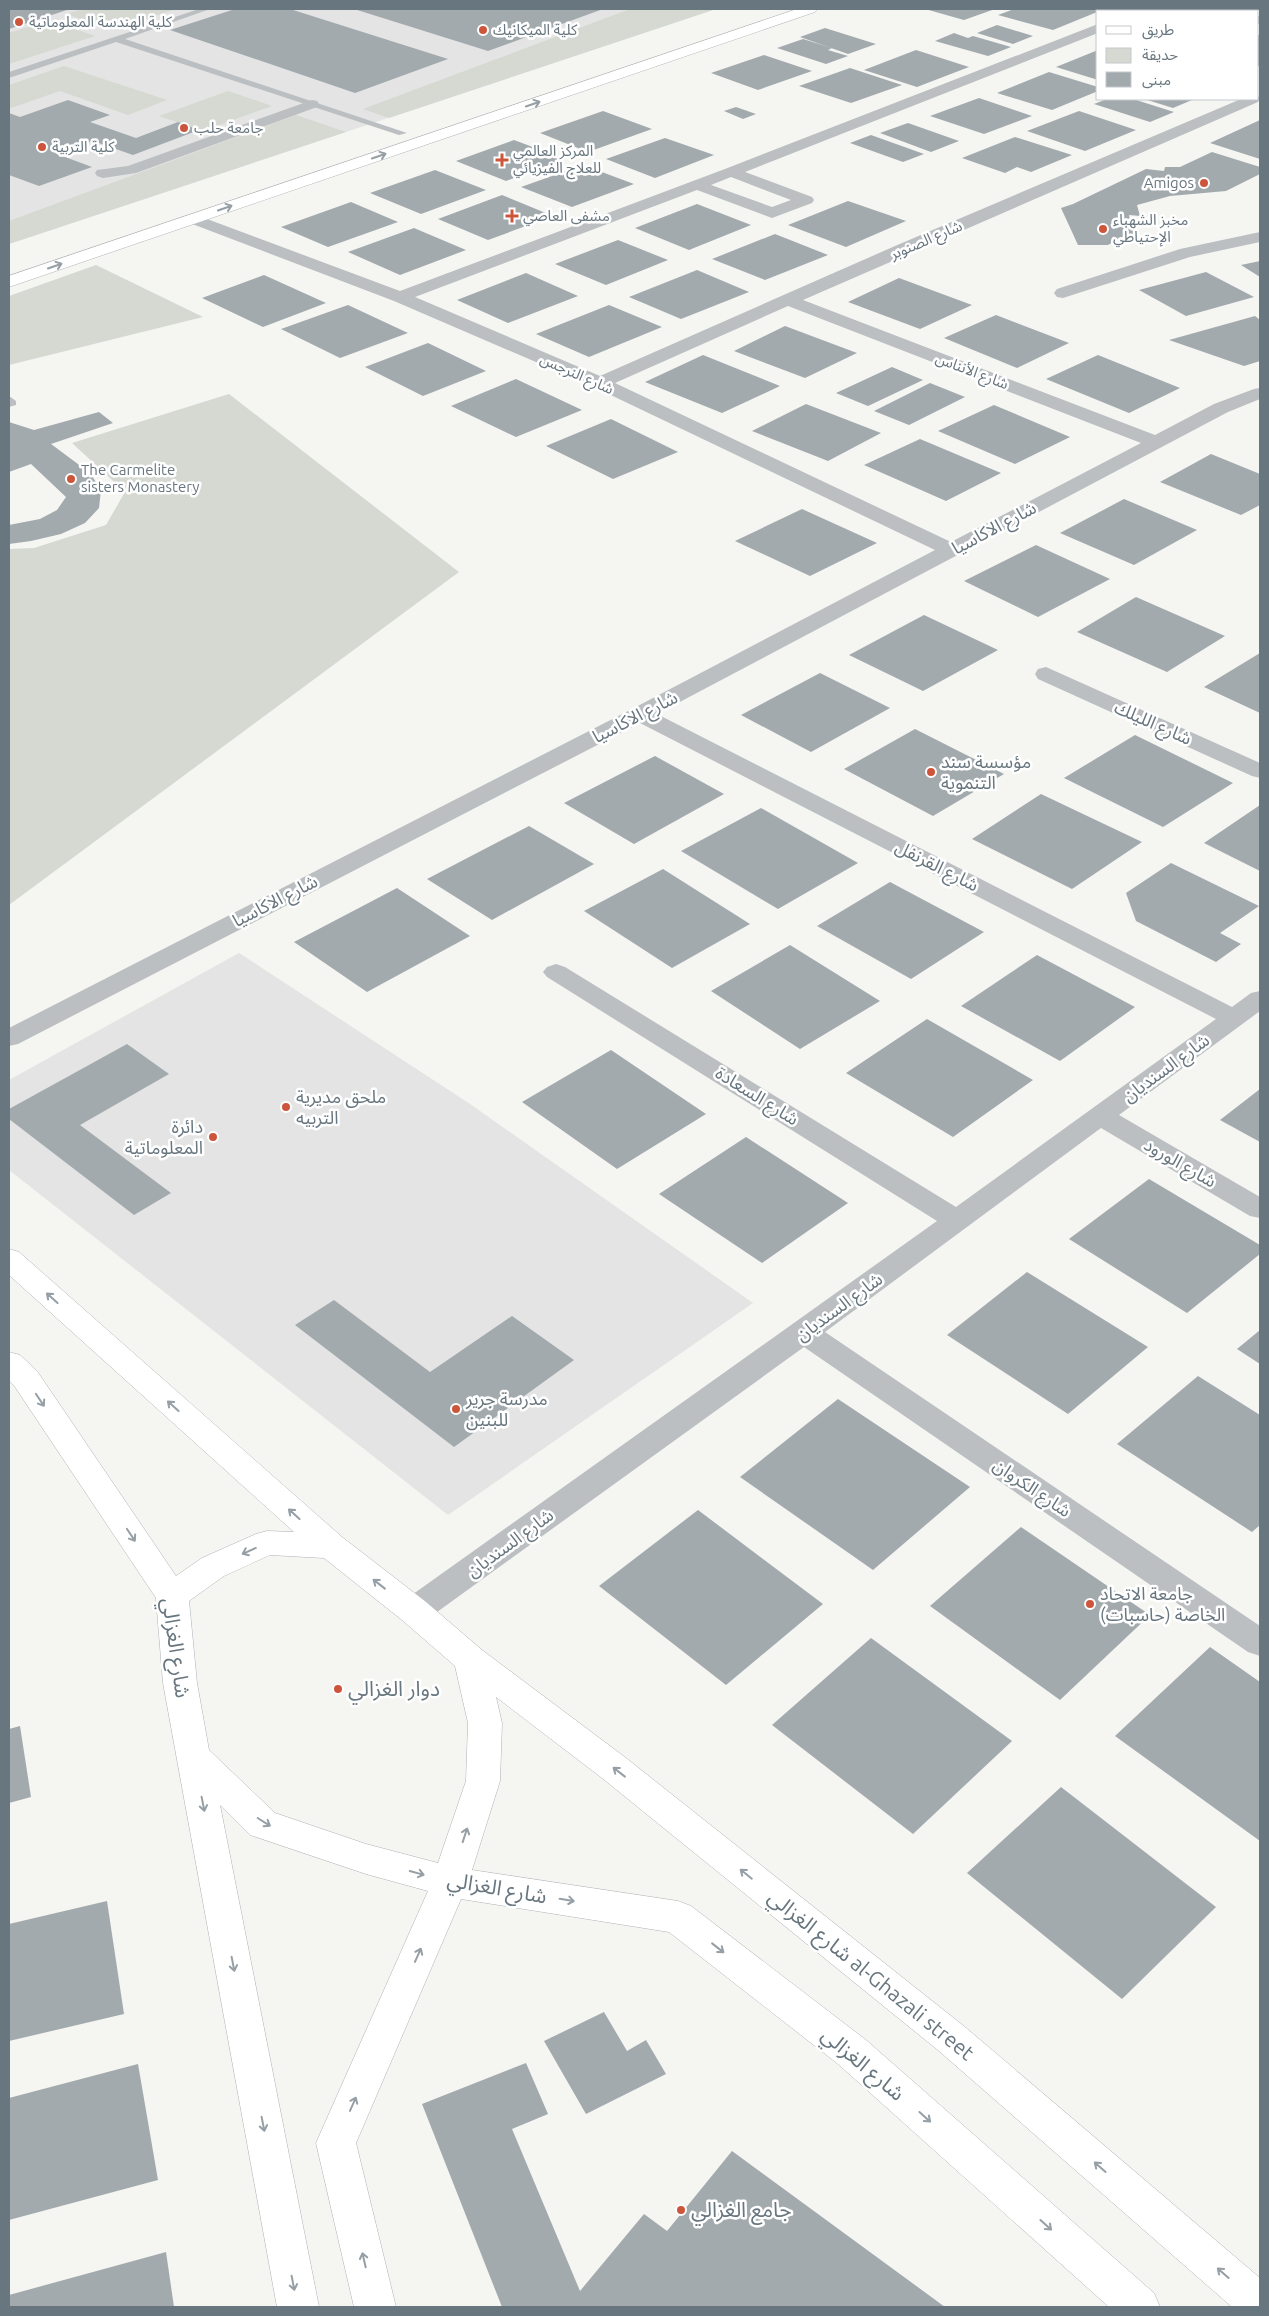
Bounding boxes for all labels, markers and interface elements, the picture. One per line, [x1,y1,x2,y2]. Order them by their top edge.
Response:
legend [1096,10,1259,100]
place label: كلية الهندسة المعلوماتية [29,13,173,31]
marker: كلية الهندسة المعلوماتية [13,16,25,28]
place label: كلية الميكانيك [493,21,578,38]
text: طريق [1142,21,1174,40]
marker: كلية الميكانيك [477,24,489,36]
text: حديقة [1142,46,1178,63]
text: مبنى [1142,71,1171,89]
one-way arrow [525,99,541,109]
place label: جامعة حلب [194,119,264,136]
marker: جامعة حلب [178,122,190,134]
place label: كلية التربية [52,138,115,156]
marker: كلية التربية [36,141,48,153]
place label: المركز العالمي للعلاج الفيزيائي [513,142,601,180]
one-way arrow [371,151,387,160]
marker: المركز العالمي للعلاج الفيزيائي [495,153,509,167]
place label: Amigos [1144,174,1194,191]
marker: Amigos [1198,177,1210,189]
one-way arrow [217,203,233,212]
place label: مشفى العاصي [523,207,610,227]
marker: مشفى العاصي [505,209,519,223]
place label: مخبز الشهباء الإحتياطي [1113,211,1188,248]
street label: شارع الصنوبر [886,217,966,266]
marker: مخبز الشهباء الإحتياطي [1097,223,1109,235]
one-way arrow [47,261,62,270]
street label: شارع الأنناس [932,349,1011,396]
street label: شارع النرجس [536,350,617,401]
place label: The Carmelite sisters Monastery [81,461,199,495]
marker: The Carmelite sisters Monastery [65,473,77,485]
street label: شارع الاكاسيا [948,497,1041,562]
street label: شارع الاكاسيا [589,686,683,751]
street label: شارع الليلك [1110,696,1195,753]
place label: مؤسسة سند التنموية [941,751,1031,794]
marker: مؤسسة سند التنموية [925,766,937,778]
street label: شارع القرنفل [890,836,982,899]
street label: شارع الاكاسيا [229,870,323,935]
street label: شارع السنديان [1118,1029,1216,1109]
street label: شارع السعادة [710,1062,803,1133]
place label: ملحق مديرية التربيه [296,1086,386,1129]
marker: ملحق مديرية التربيه [280,1101,292,1113]
place label: دائرة المعلوماتية [125,1116,203,1159]
marker: دائرة المعلوماتية [207,1131,219,1143]
street label: شارع الورود [1138,1133,1220,1195]
street label: شارع السنديان [791,1268,889,1348]
one-way arrow [45,1292,58,1303]
place label: مدرسة جرير للبنين [465,1388,548,1431]
one-way arrow [35,1392,45,1406]
one-way arrow [167,1400,180,1411]
marker: مدرسة جرير للبنين [450,1403,462,1415]
street label: شارع الكروان [987,1454,1075,1525]
street label: شارع السنديان [462,1504,560,1584]
one-way arrow [288,1508,301,1519]
one-way arrow [126,1527,136,1541]
one-way arrow [242,1547,257,1557]
one-way arrow [373,1578,386,1589]
place label: جامعة الاتحاد الخاصة (حاسبات) [1100,1583,1225,1625]
street label: شارع الغزالي [153,1596,196,1700]
marker: جامعة الاتحاد الخاصة (حاسبات) [1084,1598,1096,1610]
place label: دوار الغزالي [348,1676,440,1705]
marker: دوار الغزالي [332,1683,344,1695]
one-way arrow [612,1767,626,1777]
one-way arrow [198,1796,208,1812]
one-way arrow [256,1818,270,1828]
one-way arrow [461,1828,471,1844]
street label: شارع الغزالي [445,1866,549,1912]
one-way arrow [740,1868,753,1879]
one-way arrow [409,1869,425,1878]
street label: شارع الغزالي al-Ghazali street [763,1884,979,2066]
one-way arrow [559,1895,575,1905]
one-way arrow [711,1942,724,1953]
one-way arrow [413,1948,423,1963]
one-way arrow [229,1955,238,1971]
street label: شارع الغزالي [816,2022,910,2106]
one-way arrow [348,2097,358,2112]
one-way arrow [918,2111,931,2122]
one-way arrow [259,2115,269,2131]
one-way arrow [1094,2161,1107,2173]
place label: جامع الغزالي [691,2197,792,2226]
marker: جامع الغزالي [675,2204,687,2216]
one-way arrow [1040,2219,1053,2231]
one-way arrow [359,2252,368,2268]
one-way arrow [1217,2267,1230,2279]
one-way arrow [289,2275,299,2291]

